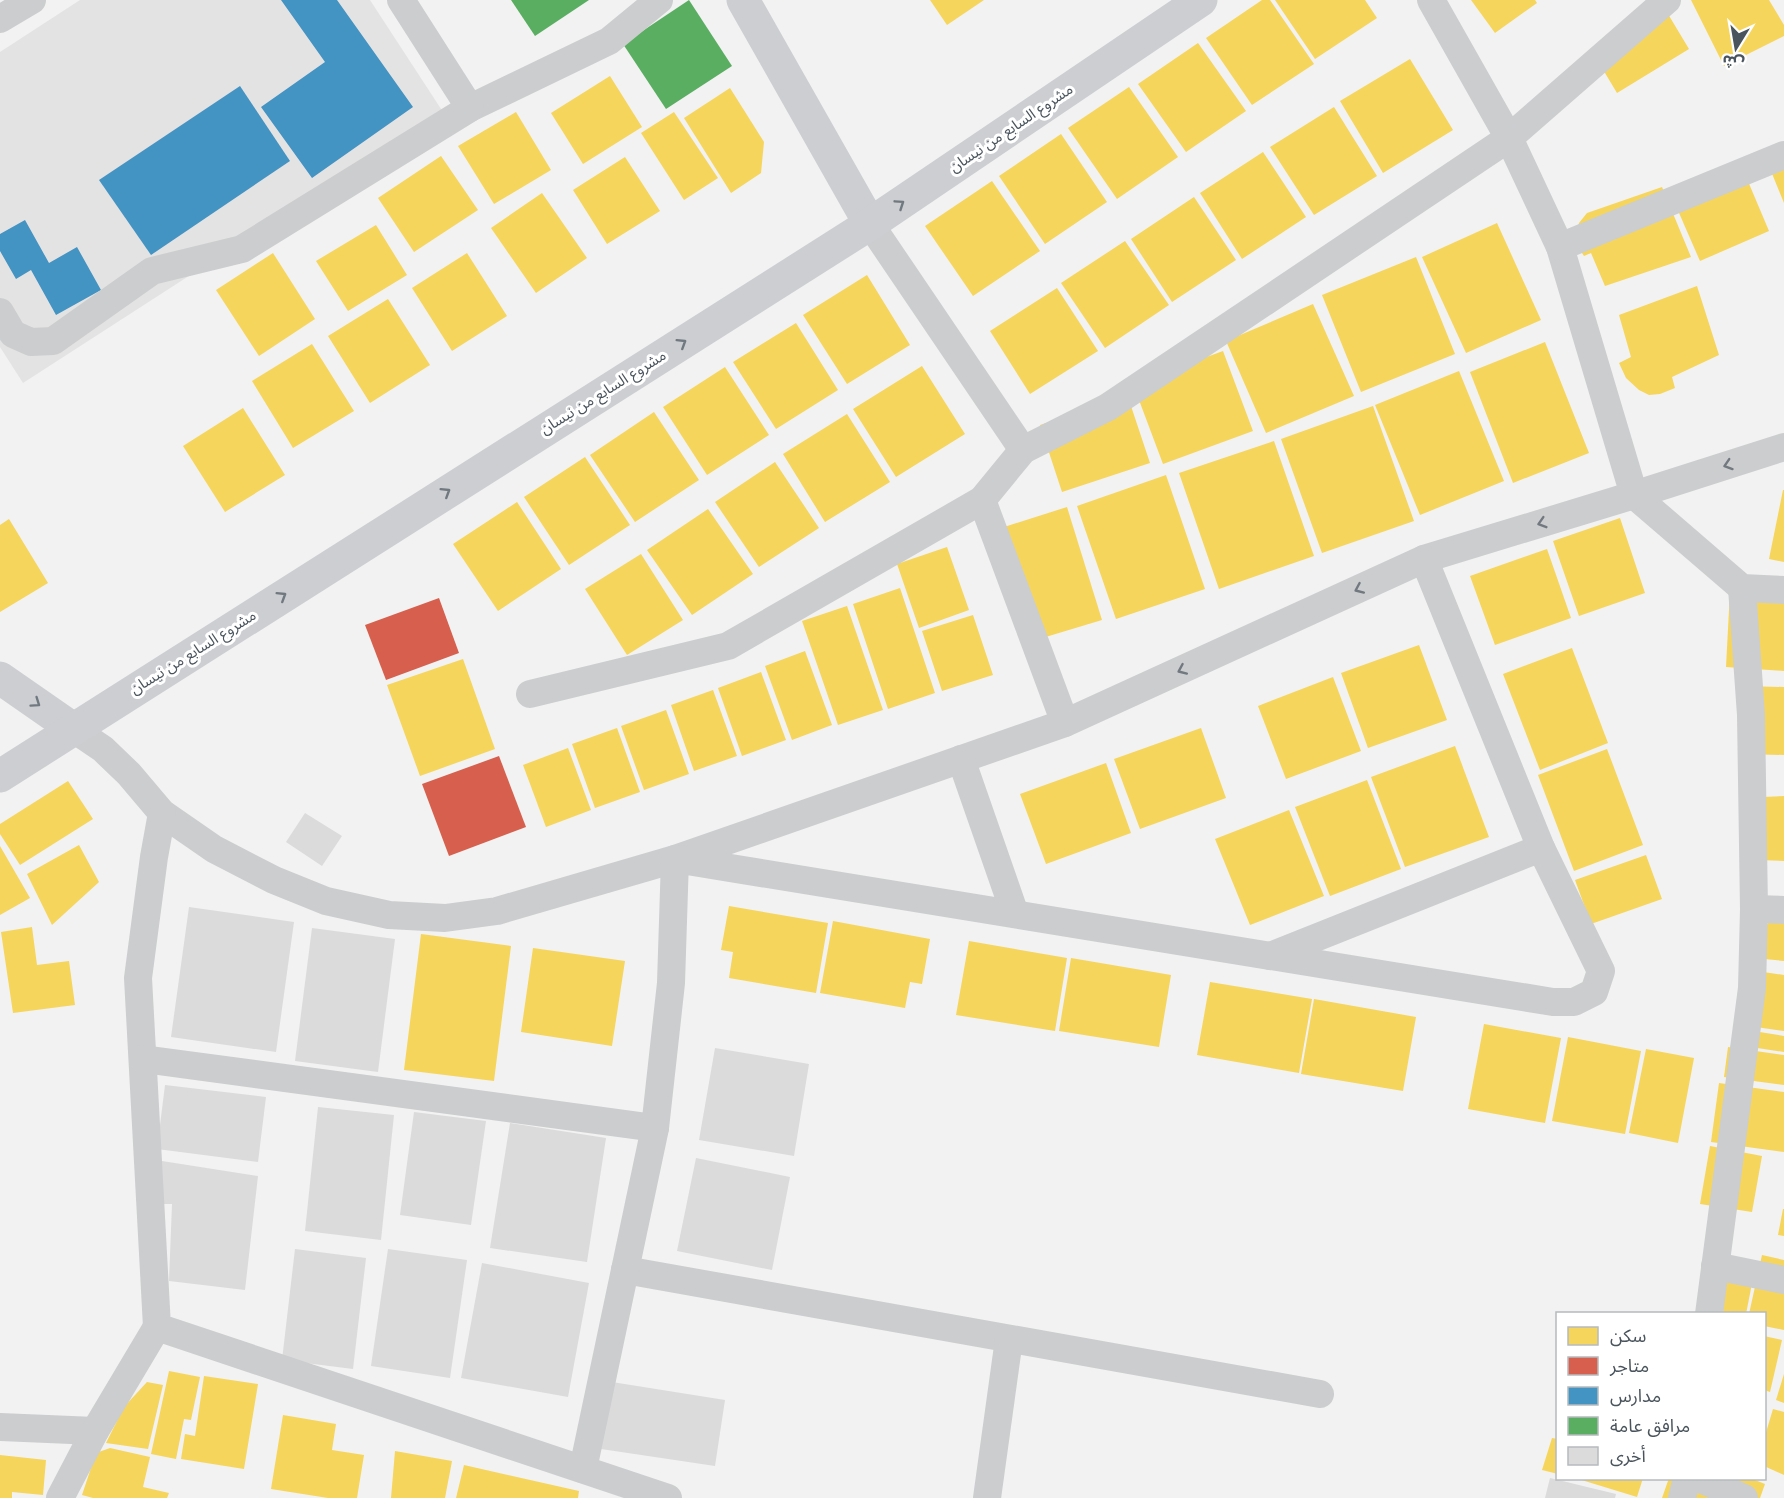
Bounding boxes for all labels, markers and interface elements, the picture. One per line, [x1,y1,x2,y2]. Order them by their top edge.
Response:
north arrow [1706,18,1766,78]
text: ش [1721,51,1746,74]
street label: مشروع السابع من نيسان [945,79,1078,179]
one-way arrow [893,200,904,211]
one-way arrow [676,338,686,350]
street label: مشروع السابع من نيسان [536,345,671,441]
one-way arrow [1723,457,1734,470]
one-way arrow [440,487,450,499]
one-way arrow [1537,516,1548,528]
one-way arrow [1355,581,1366,593]
one-way arrow [275,592,286,603]
street label: مشروع السابع من نيسان [126,605,261,701]
one-way arrow [1177,662,1188,674]
one-way arrow [30,696,41,707]
legend [1556,1312,1766,1480]
text: سكن [1610,1325,1646,1347]
text: متاجر [1609,1355,1649,1377]
text: مدارس [1610,1385,1661,1407]
text: مرافق عامة [1610,1415,1690,1437]
text: أخرى [1610,1445,1646,1467]

